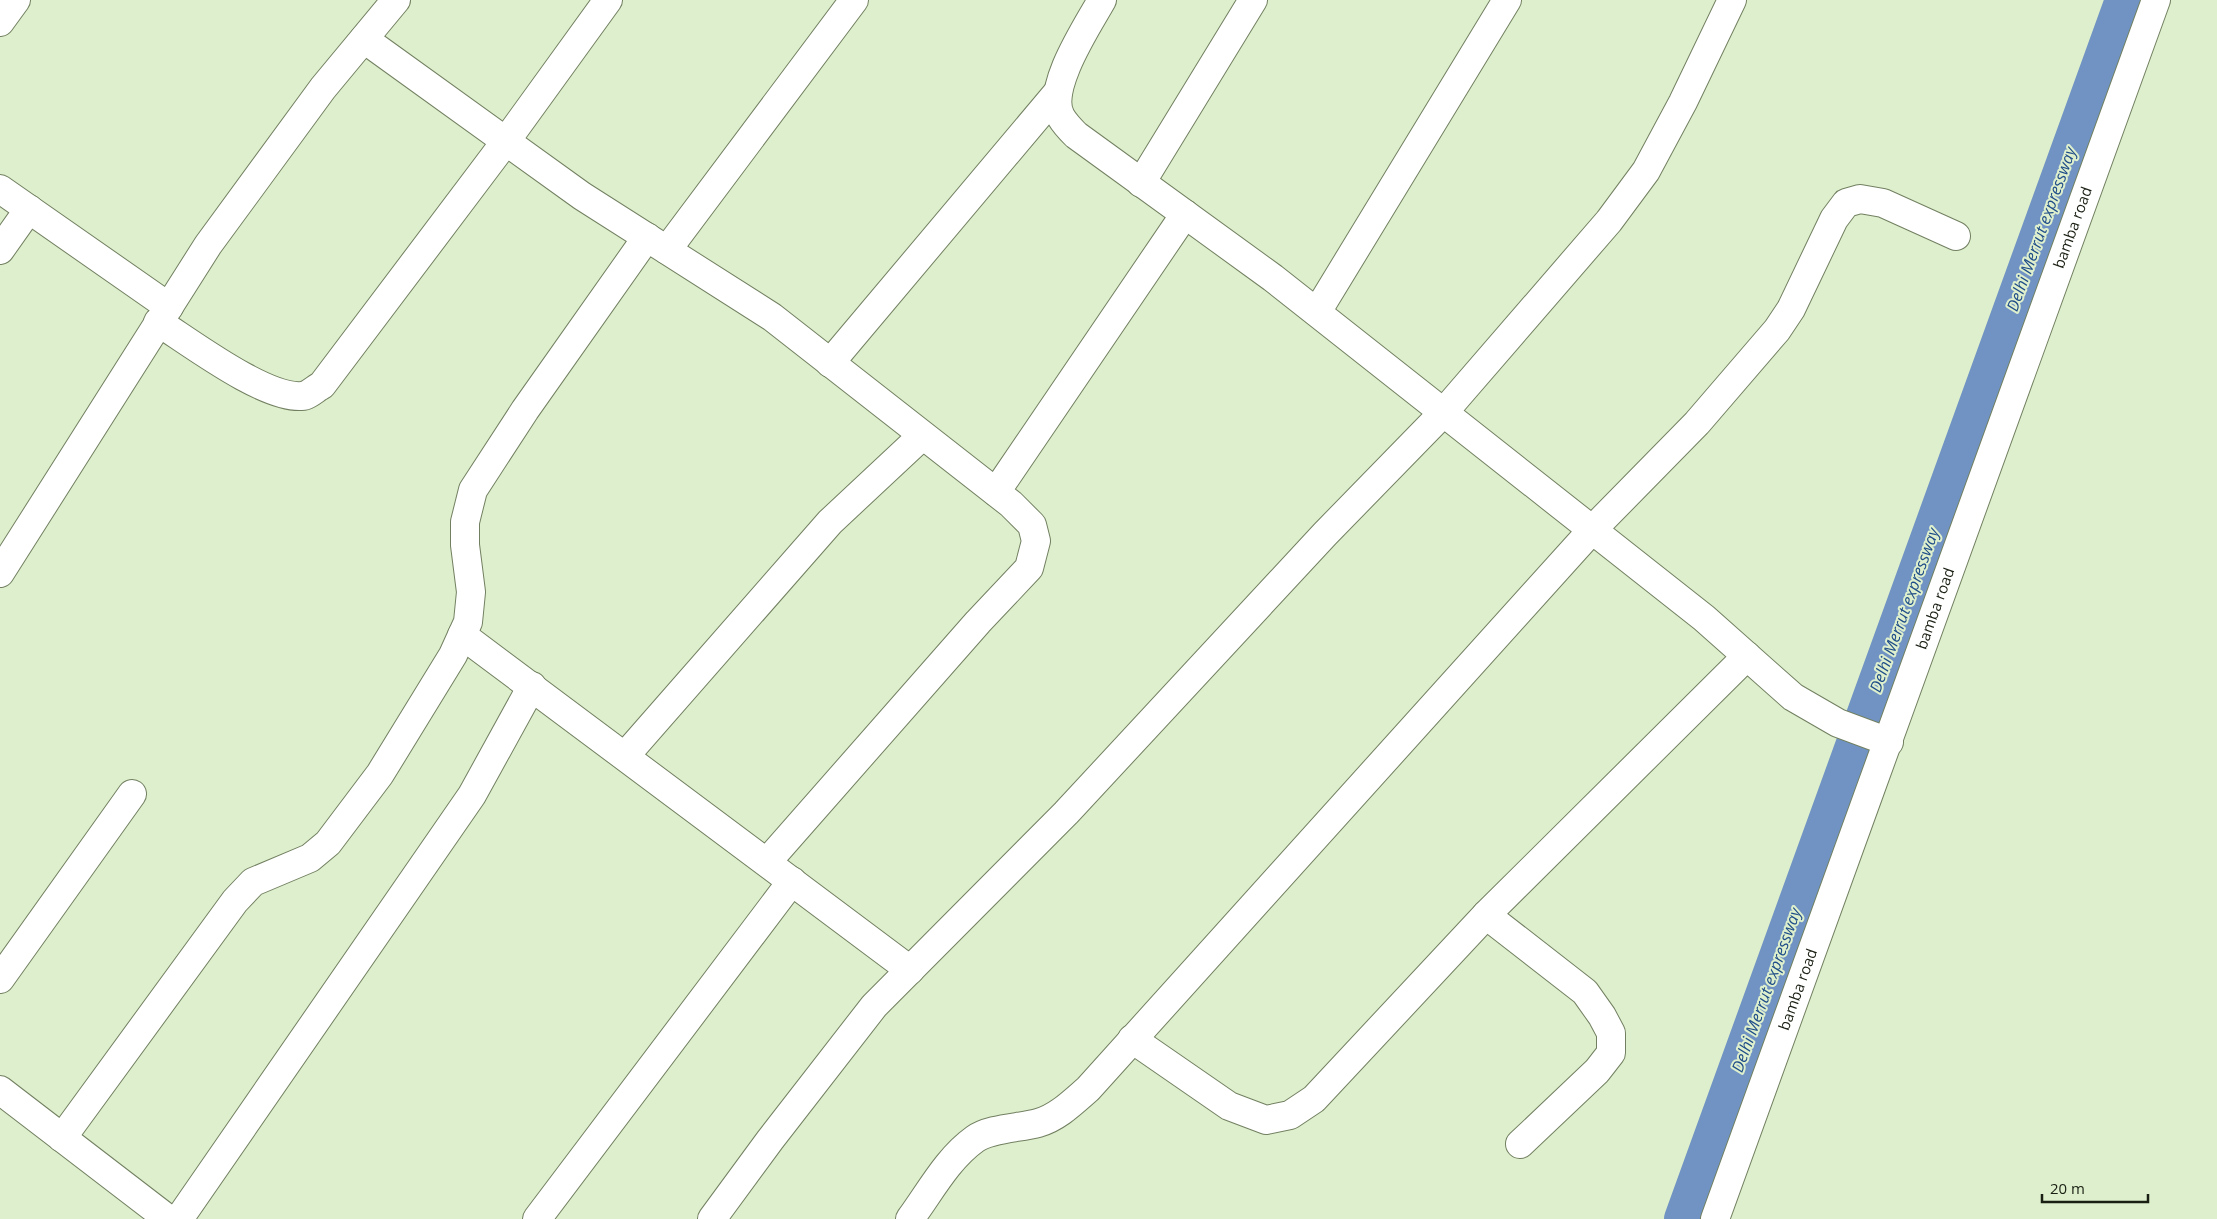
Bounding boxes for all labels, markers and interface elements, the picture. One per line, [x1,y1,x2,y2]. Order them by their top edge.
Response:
water label: Delhi Merrut expressway [2001,142,2082,314]
street label: bamba road [2048,184,2096,271]
water label: Delhi Merrut expressway [1864,523,1945,695]
street label: bamba road [1911,565,1958,652]
water label: Delhi Merrut expressway [1726,903,1807,1075]
street label: bamba road [1773,946,1821,1033]
scale bar [2042,1172,2148,1204]
text: 20 m [2050,1178,2085,1198]

